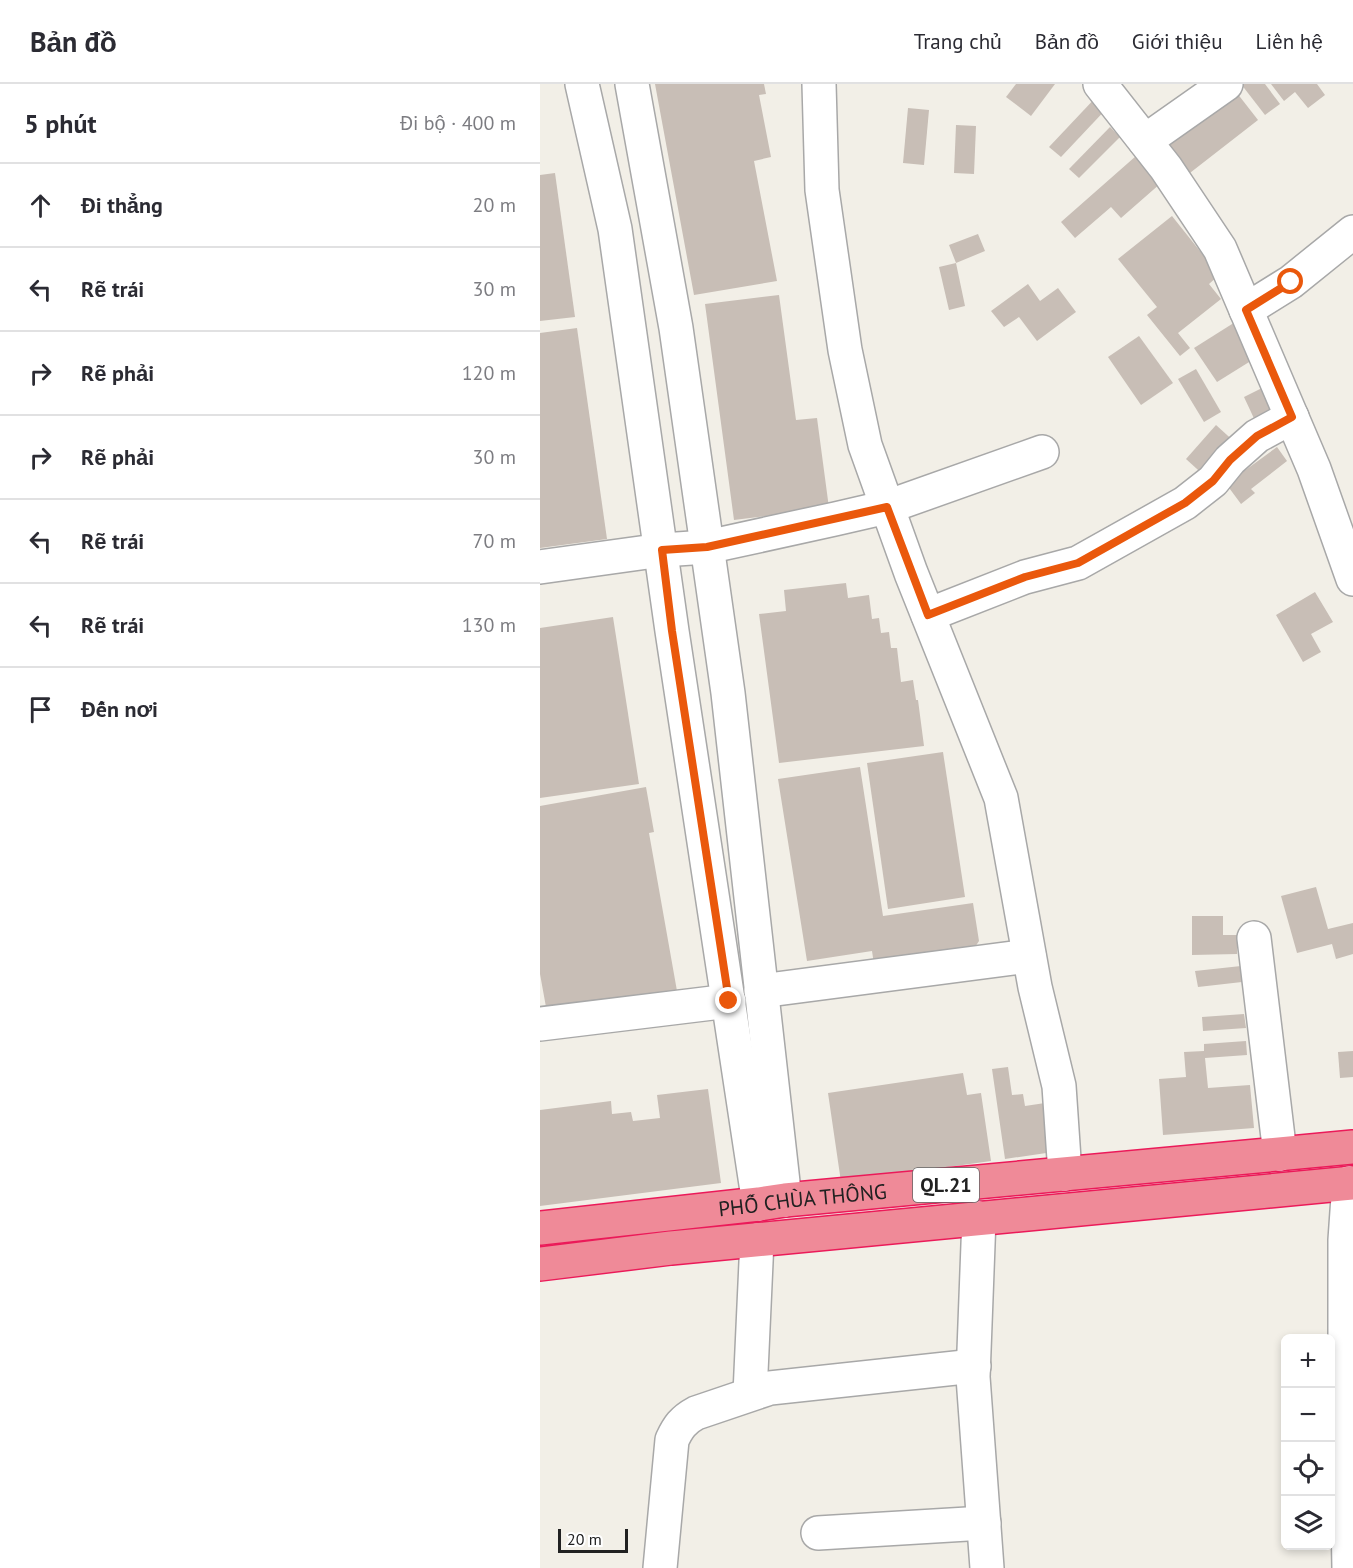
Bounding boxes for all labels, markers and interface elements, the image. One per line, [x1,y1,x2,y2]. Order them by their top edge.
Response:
text: Bản đồ [30,23,117,60]
text: Trang chủ [914,28,1002,55]
text: Bản đồ [1035,28,1099,55]
text: Giới thiệu [1132,28,1223,55]
text: Liên hệ [1256,28,1323,55]
text: 5 phút [24,107,97,140]
text: Đi bộ · 400 m [400,110,516,136]
icon: ahead [24,189,57,222]
text: Đi thẳng [81,191,163,219]
text: 20 m [473,192,516,218]
route start [1277,268,1303,294]
icon: left [24,273,57,306]
text: Rẽ trái [81,275,144,303]
text: 30 m [473,276,516,302]
icon: right [24,357,57,390]
text: Rẽ phải [81,359,154,387]
text: 120 m [462,360,516,386]
icon: right [24,441,57,474]
text: Rẽ phải [81,443,154,471]
text: 30 m [473,444,516,470]
icon: left [24,525,57,558]
text: Rẽ trái [81,527,144,555]
text: 70 m [473,528,516,554]
icon: left [24,609,57,642]
text: Rẽ trái [81,611,144,639]
text: 130 m [462,612,516,638]
icon: arrive [24,693,57,726]
text: Đến nơi [81,695,158,723]
route end [715,987,741,1013]
road number: QL.21 [913,1168,979,1202]
street label: PHỐ CHÙA THÔNG [717,1177,888,1222]
map controls [1281,1334,1335,1550]
button: + [1281,1334,1335,1388]
button: − [1281,1388,1335,1442]
button: locate [1281,1442,1335,1496]
button: layers [1281,1496,1335,1550]
scale bar [558,1526,628,1554]
text: 20 m [567,1529,602,1549]

